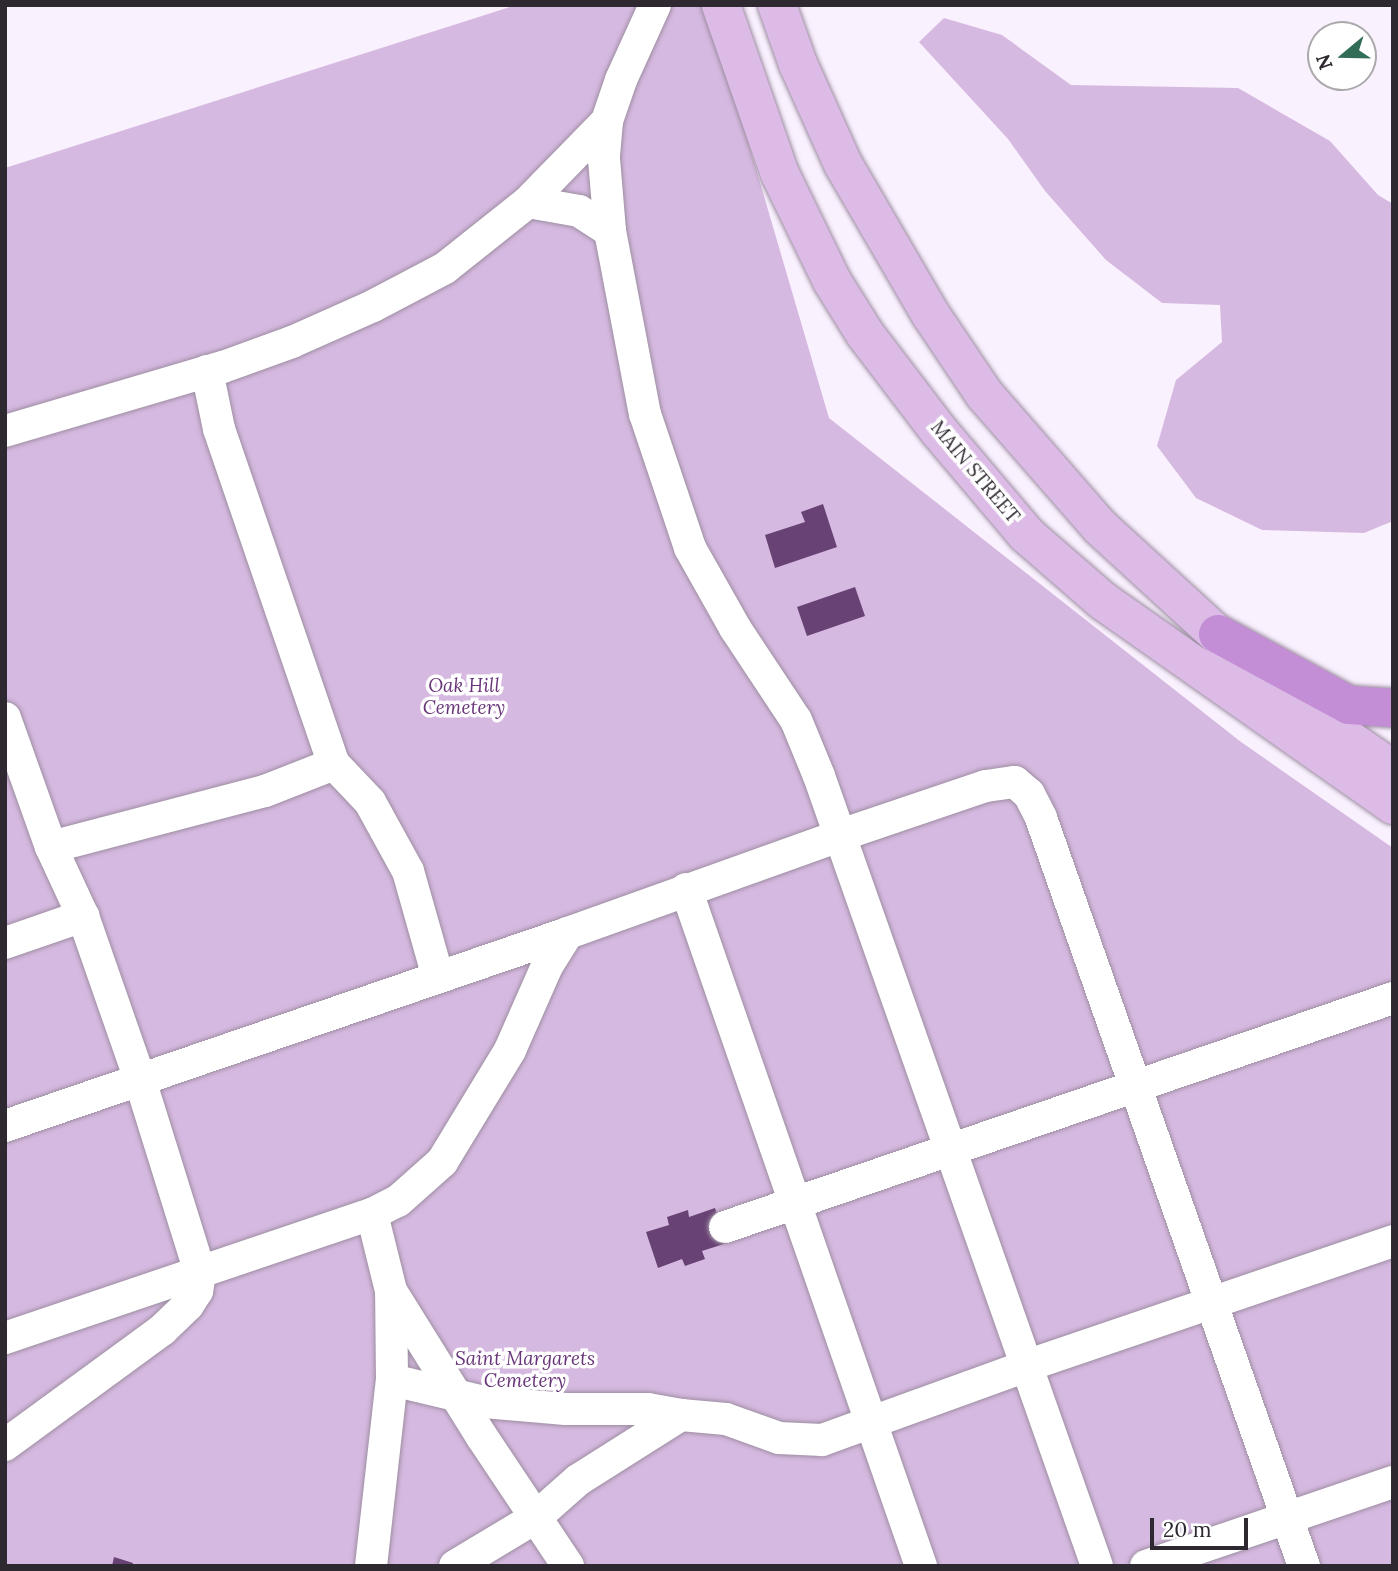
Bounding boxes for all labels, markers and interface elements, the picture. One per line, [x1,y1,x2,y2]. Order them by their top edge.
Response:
north arrow [1307,21,1377,91]
text: N [1310,51,1338,73]
street label: MAIN STREET [926,416,1024,528]
park label: Oak Hill Cemetery [423,675,505,719]
park label: Saint Margarets Cemetery [455,1348,595,1392]
scale bar [1153,1504,1251,1548]
text: 20 m [1163,1516,1212,1543]

